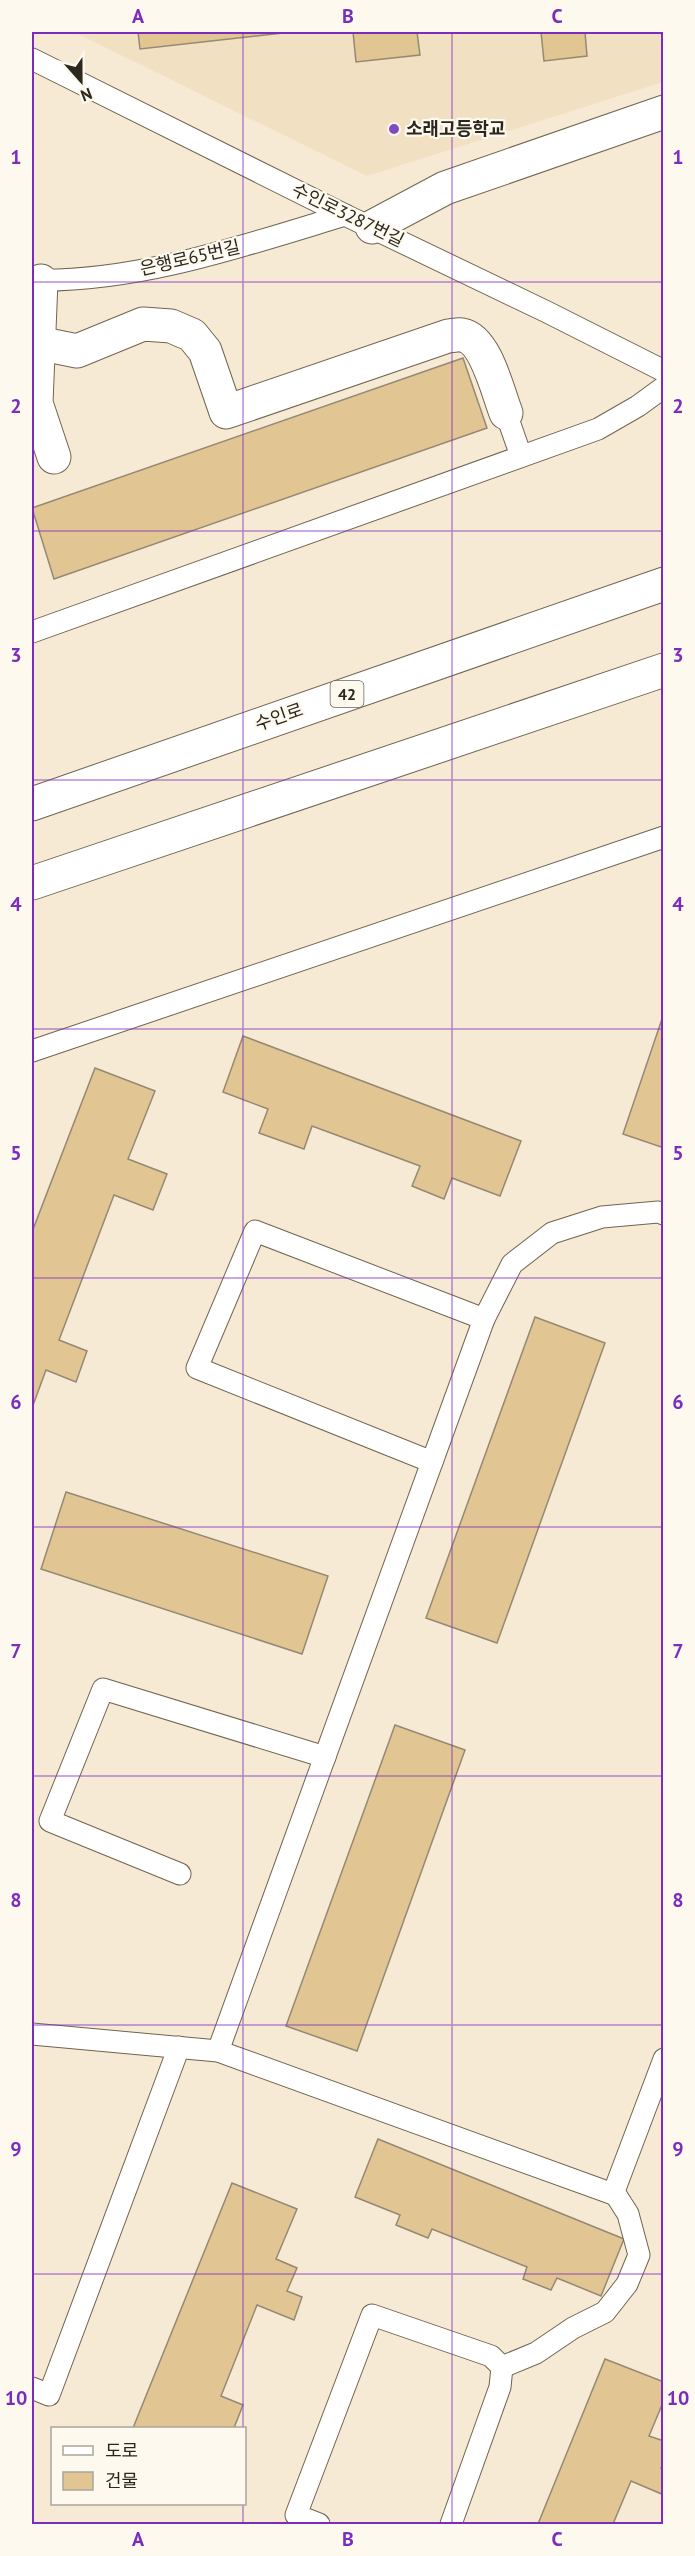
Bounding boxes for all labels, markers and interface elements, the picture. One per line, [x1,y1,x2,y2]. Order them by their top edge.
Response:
text: A [132,3,145,29]
text: B [342,3,354,29]
text: C [551,3,563,29]
north arrow [51,51,111,111]
text: N [78,84,95,106]
place label: 소래고등학교 [406,117,505,140]
marker: 소래고등학교 [387,122,401,136]
text: 1 [10,144,22,170]
text: 1 [672,144,684,170]
street label: 수인로3287번길 [288,177,408,252]
street label: 은행로65번길 [137,235,242,280]
text: 2 [10,393,22,419]
text: 2 [672,393,684,419]
text: 3 [10,642,22,668]
text: 3 [672,642,684,668]
road number: 42 [330,681,364,707]
street label: 수인로 [252,698,306,735]
text: 4 [10,891,22,917]
text: 4 [672,891,684,917]
text: 5 [10,1140,22,1166]
text: 5 [672,1140,684,1166]
text: 6 [10,1389,22,1415]
text: 6 [672,1389,684,1415]
text: 7 [10,1638,22,1664]
text: 7 [672,1638,684,1664]
text: 8 [10,1887,22,1913]
text: 8 [672,1887,684,1913]
text: 9 [10,2136,22,2162]
text: 9 [672,2136,684,2162]
text: 10 [5,2385,27,2411]
text: 10 [667,2385,689,2411]
legend [51,2427,246,2505]
text: 도로 [105,2439,138,2462]
text: 건물 [105,2469,138,2492]
text: A [132,2526,145,2552]
text: B [342,2526,354,2552]
text: C [551,2526,563,2552]

